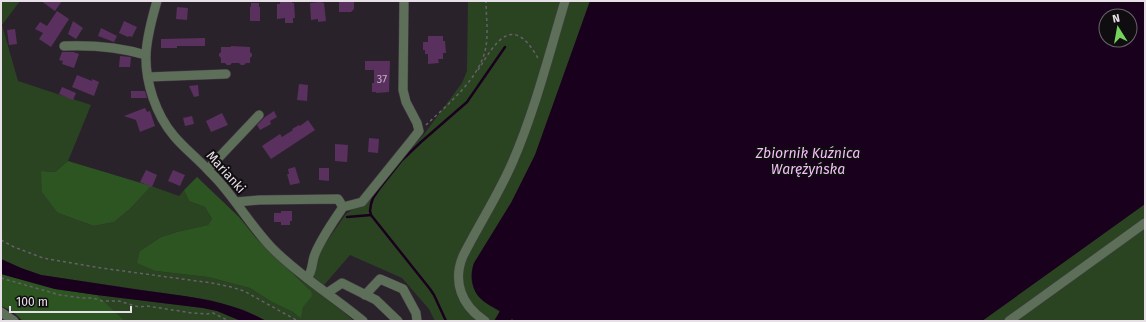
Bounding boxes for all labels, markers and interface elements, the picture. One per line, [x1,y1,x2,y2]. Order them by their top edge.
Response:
north arrow [1098,8,1138,48]
text: N [1111,12,1121,26]
house number: 37 [377,73,387,86]
water label: Zbiornik Kuźnica Warężyńska [755,145,860,178]
street label: Marianki [203,148,249,196]
scale bar [10,288,131,314]
text: 100 m [16,295,48,309]

